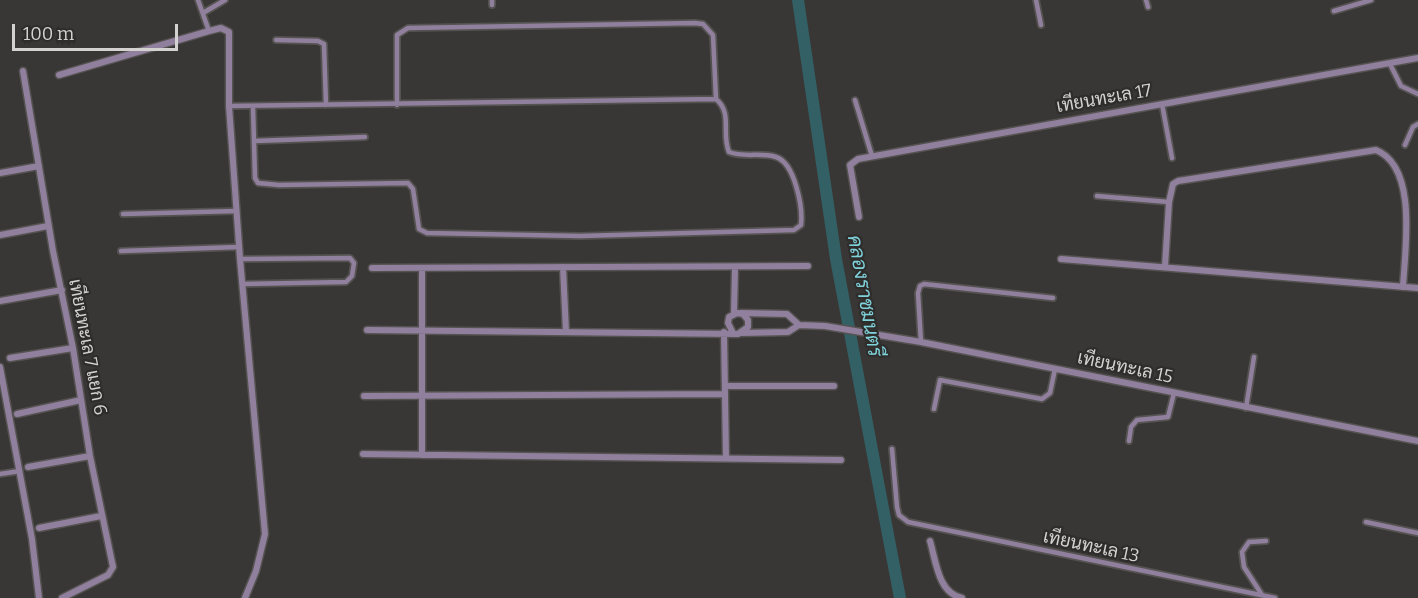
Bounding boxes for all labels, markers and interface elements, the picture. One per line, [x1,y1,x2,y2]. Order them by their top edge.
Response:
scale bar [15,12,182,50]
text: 100 m [23,23,74,45]
street label: เทียนทะเล 17 [1055,80,1153,118]
water label: คลองราชมนตรี [842,233,886,359]
street label: เทียนทะเล 7 แยก 6 [63,277,111,417]
street label: เทียนทะเล 15 [1075,347,1175,389]
street label: เทียนทะเล 13 [1041,526,1141,568]

